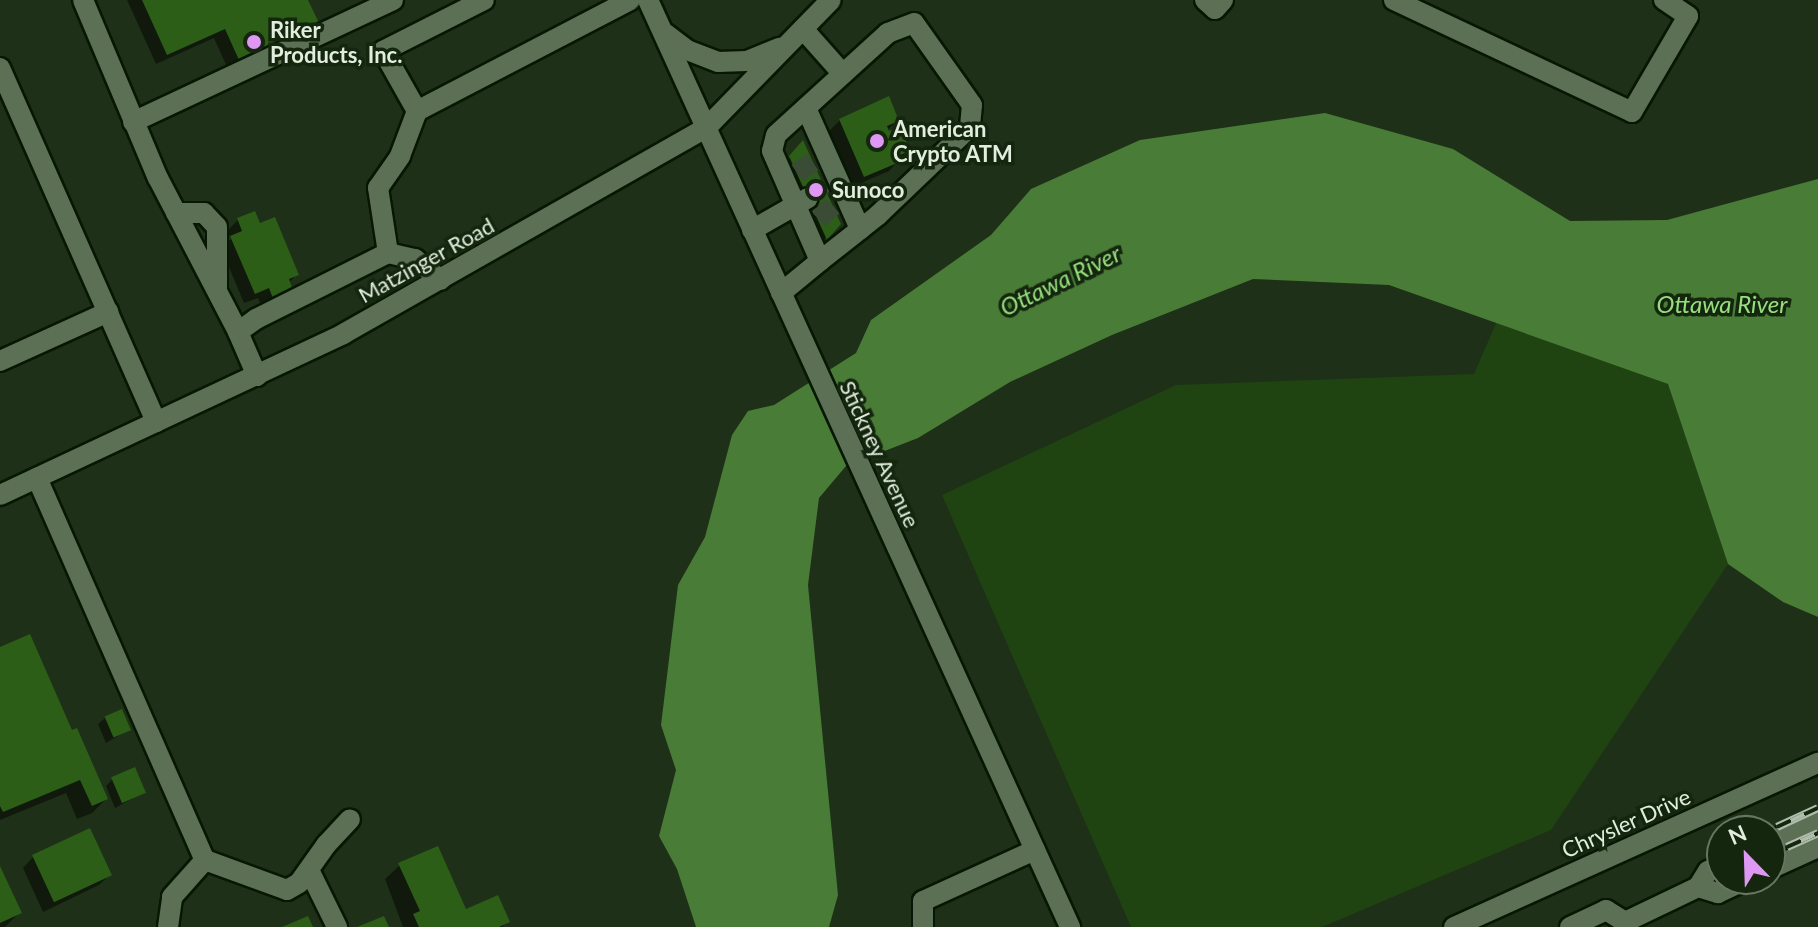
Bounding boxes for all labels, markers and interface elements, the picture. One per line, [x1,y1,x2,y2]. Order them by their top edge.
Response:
place label: Riker Products, Inc. [270,16,402,68]
marker: Riker Products, Inc. [245,33,263,51]
place label: American Crypto ATM [893,115,1013,166]
marker: American Crypto ATM [868,132,886,150]
place label: Sunoco [832,177,904,203]
marker: Sunoco [807,181,825,199]
street label: Matzinger Road [353,212,499,308]
water label: Ottawa River [995,238,1125,322]
water label: Ottawa River [1657,290,1787,318]
street label: Stickney Avenue [834,376,926,532]
street label: Chrysler Drive [1557,783,1695,863]
north arrow [1706,815,1786,895]
text: N [1724,819,1750,850]

